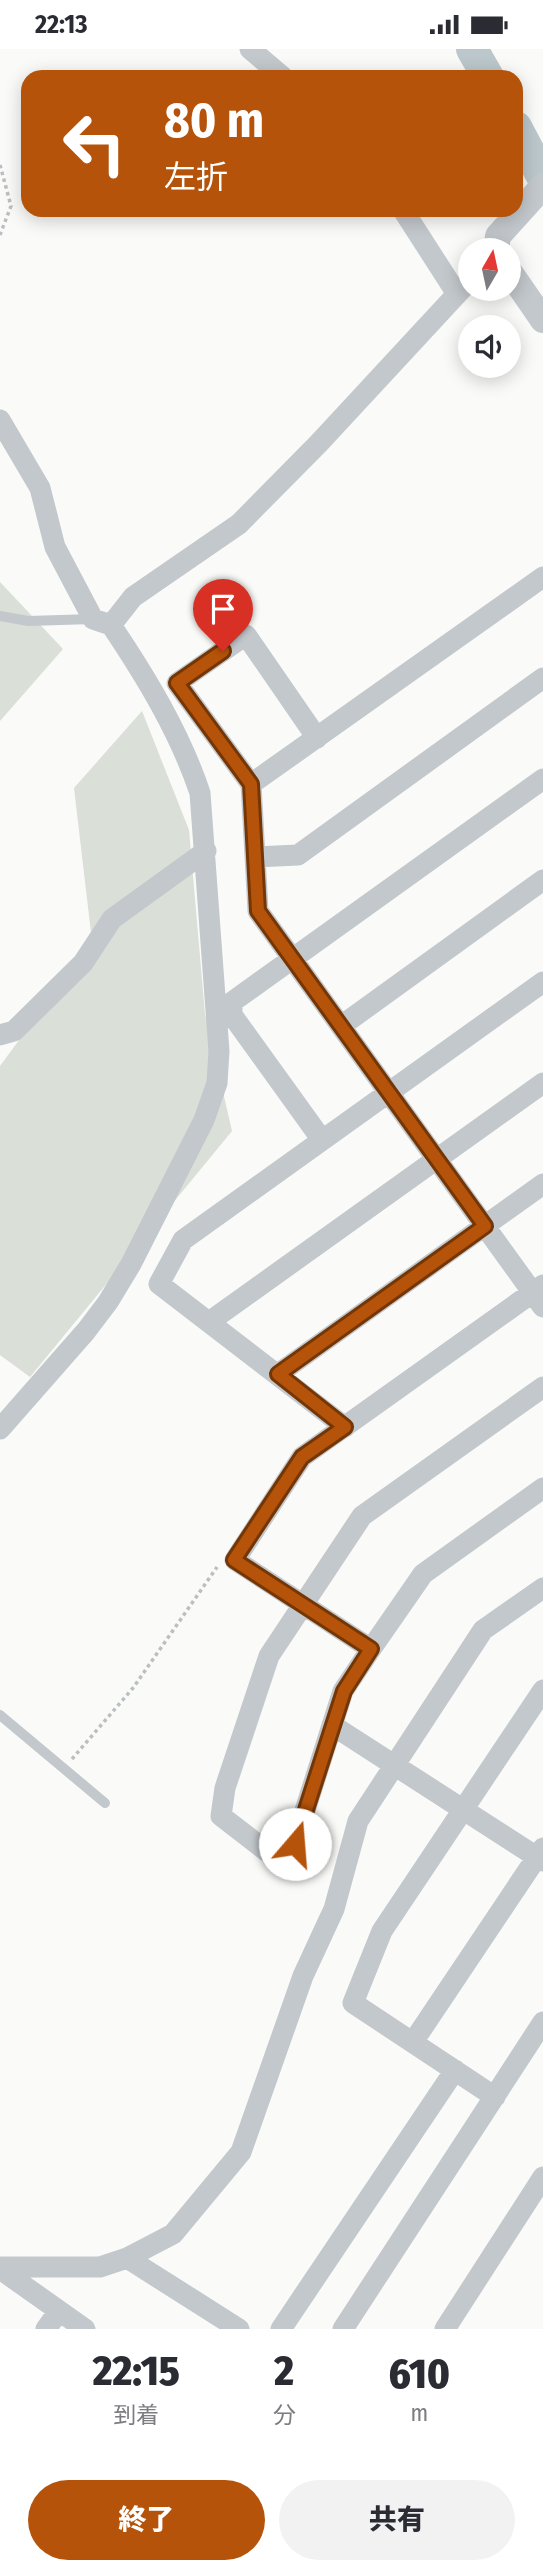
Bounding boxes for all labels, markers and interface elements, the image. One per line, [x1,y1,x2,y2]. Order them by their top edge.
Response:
text: 22:13 [35,9,87,40]
text: 80 m [164,91,264,150]
icon: left [49,98,140,189]
text: 左折 [164,158,228,196]
north arrow [458,238,522,301]
map controls [458,238,521,378]
button: sound [458,315,521,378]
pin [193,579,253,651]
icon: arrive [204,590,242,628]
position arrow [258,1807,332,1881]
text: 22:15 [93,2346,180,2396]
text: 2 [274,2346,294,2396]
text: 610 [389,2349,450,2399]
text: m [411,2399,428,2427]
text: 到着 [113,2401,159,2429]
text: 分 [273,2401,296,2429]
button: 終了 [28,2480,265,2560]
button: 共有 [279,2480,515,2560]

